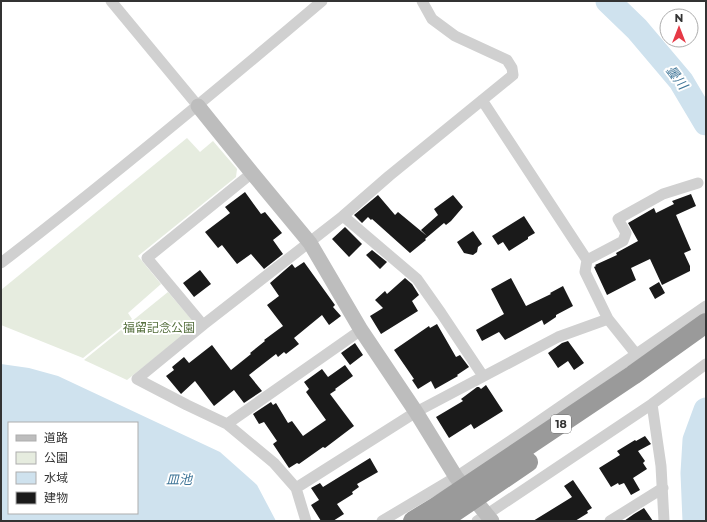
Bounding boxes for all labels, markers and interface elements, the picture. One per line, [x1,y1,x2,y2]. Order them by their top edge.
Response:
north arrow [659,8,699,48]
text: N [675,11,683,25]
water label: 曇川 [663,62,692,94]
park label: 福留記念公園 [123,320,195,335]
road number: 18 [551,415,571,433]
legend [8,422,138,514]
text: 道路 [44,430,68,445]
text: 公園 [44,450,68,465]
text: 水域 [44,470,68,485]
water label: 皿池 [166,471,194,487]
text: 建物 [44,490,68,505]

